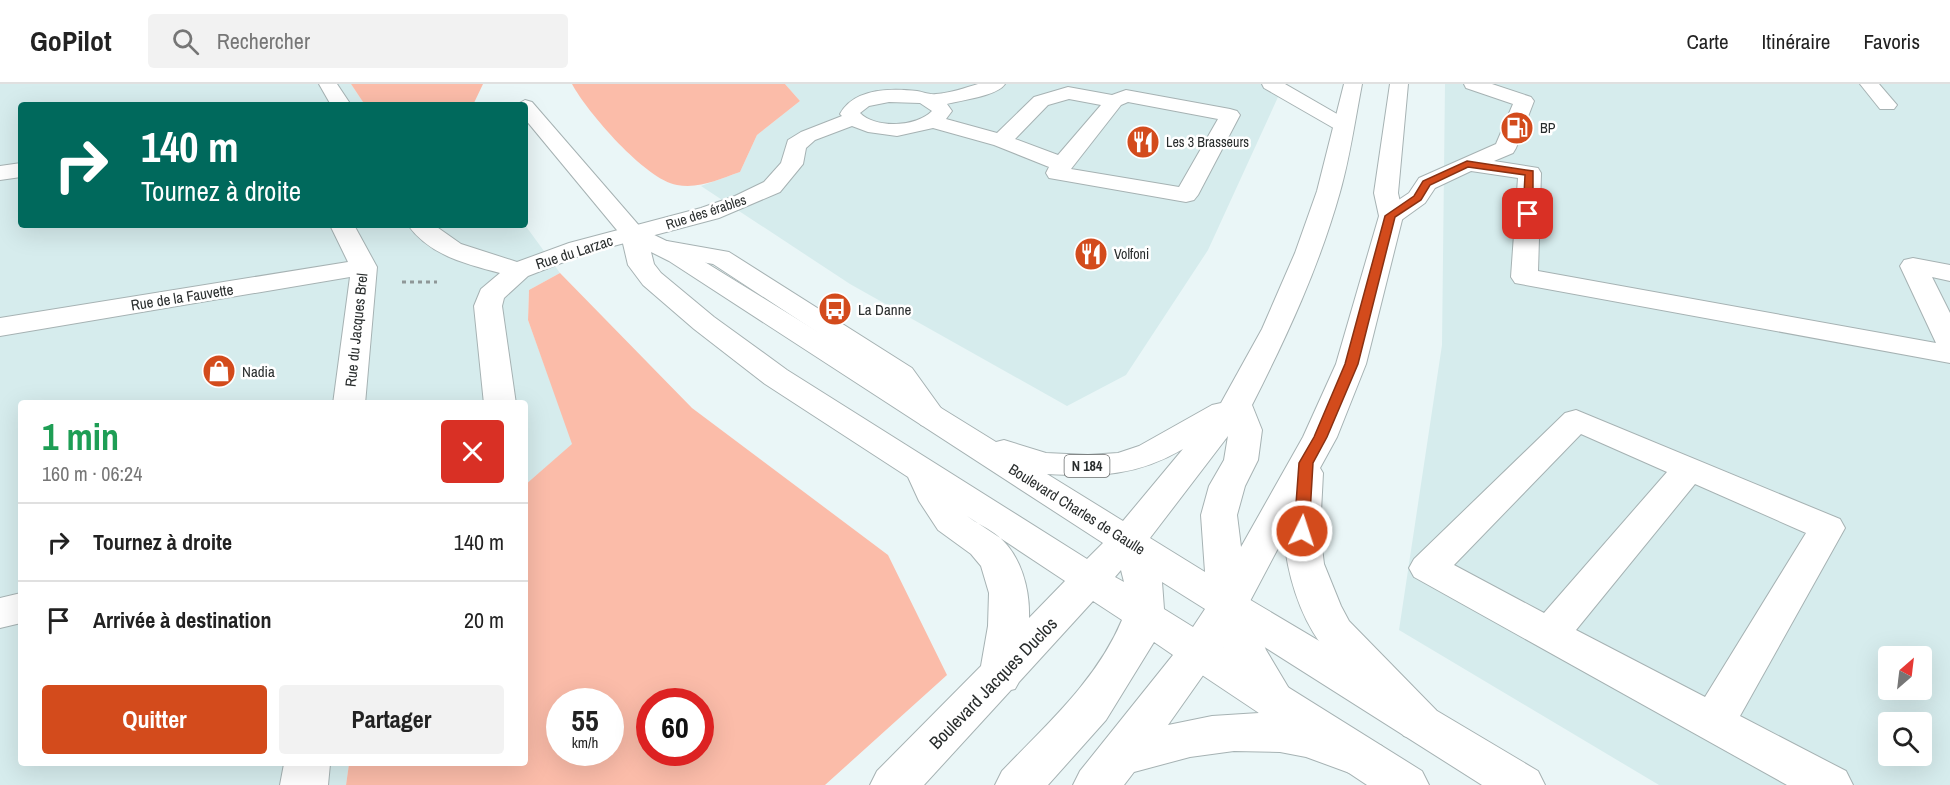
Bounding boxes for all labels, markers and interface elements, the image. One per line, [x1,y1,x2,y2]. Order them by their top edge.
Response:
search box [148,14,568,68]
text: GoPilot [30,22,112,60]
icon: search [169,25,202,58]
text: Rechercher [217,26,310,56]
text: Carte [1686,27,1729,56]
text: Itinéraire [1762,27,1830,56]
text: Favoris [1863,27,1920,56]
fuel station icon: BP [1499,110,1535,146]
text: 140 m [141,119,239,175]
place label: BP [1540,119,1556,137]
restaurant icon: Les 3 Brasseurs [1125,124,1161,160]
icon: right [42,126,120,204]
place label: Les 3 Brasseurs [1166,133,1249,151]
text: Tournez à droite [141,173,301,209]
pin [1502,188,1553,239]
street label: Rue des érables [663,190,749,233]
icon: arrive [1511,197,1544,230]
street label: Rue du Larzac [533,230,615,274]
restaurant icon: Volfoni [1073,236,1109,272]
place label: Volfoni [1114,245,1149,263]
street label: Rue du Jacques Brel [340,272,372,388]
street label: Rue de la Fauvette [129,279,235,315]
bus stop icon: La Danne [817,291,853,327]
place label: La Danne [858,299,912,320]
shop icon: Nadia [201,353,237,389]
place label: Nadia [242,361,275,382]
text: 1 min [42,413,119,461]
button: close [441,420,504,483]
road number: N 184 [1064,455,1110,477]
street label: Boulevard Charles de Gaulle [1005,458,1149,560]
text: 160 m · 06:24 [42,460,142,487]
position arrow [1270,499,1334,563]
icon: right [42,526,75,559]
text: Tournez à droite [93,527,232,557]
text: 140 m [454,527,504,557]
icon: arrive [42,604,75,637]
text: Arrivée à destination [93,605,271,635]
text: 20 m [464,605,504,635]
street label: Boulevard Jacques Duclos [923,611,1063,755]
north arrow [1878,646,1932,700]
map controls [1878,646,1932,766]
button: Quitter [42,685,267,754]
button: Partager [279,685,504,754]
speed limit sign: 60 [636,688,714,766]
text: 55 [571,700,599,740]
button: search [1878,712,1932,766]
text: km/h [572,732,598,753]

